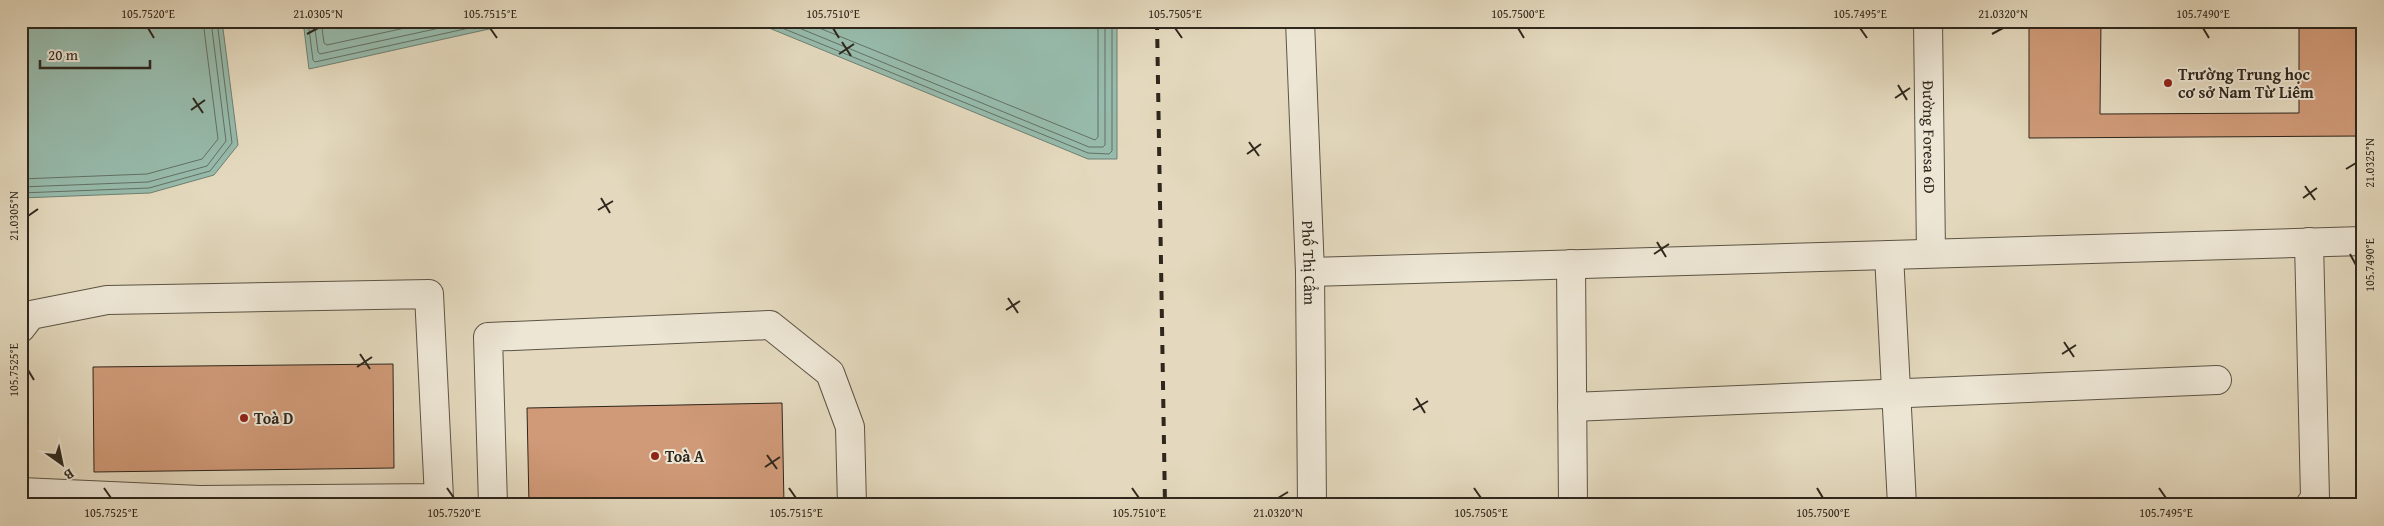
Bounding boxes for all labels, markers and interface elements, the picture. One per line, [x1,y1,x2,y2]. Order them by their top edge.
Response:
text: 105.7520°E [121,5,175,22]
text: 21.0305°N [293,5,343,22]
text: 105.7515°E [463,5,517,22]
text: 105.7510°E [806,5,860,22]
text: 105.7505°E [1148,5,1202,22]
text: 105.7500°E [1491,5,1545,22]
text: 105.7495°E [1833,5,1887,22]
text: 21.0320°N [1978,5,2028,22]
text: 105.7490°E [2176,5,2230,22]
scale bar [40,38,150,70]
text: 20 m [48,44,79,65]
place label: Trường Trung học cơ sở Nam Từ Liêm [2178,62,2314,104]
marker: Trường Trung học cơ sở Nam Từ Liêm [2162,77,2174,89]
street label: Đường Foresa 6D [1917,80,1942,194]
text: 21.0325°N [2361,138,2378,188]
text: 21.0305°N [5,191,22,241]
street label: Phố Thị Cẩm [1296,220,1322,305]
text: 105.7490°E [2361,238,2378,292]
text: 105.7525°E [5,343,22,397]
place label: Toà D [254,406,293,430]
marker: Toà D [238,412,250,424]
north arrow [38,438,88,488]
place label: Toà A [665,444,705,468]
marker: Toà A [649,450,661,462]
text: B [60,464,78,486]
text: 105.7525°E [84,504,138,521]
text: 105.7520°E [427,504,481,521]
text: 105.7515°E [769,504,823,521]
text: 105.7510°E [1112,504,1166,521]
text: 21.0320°N [1253,504,1303,521]
text: 105.7505°E [1454,504,1508,521]
text: 105.7500°E [1796,504,1850,521]
text: 105.7495°E [2139,504,2193,521]

